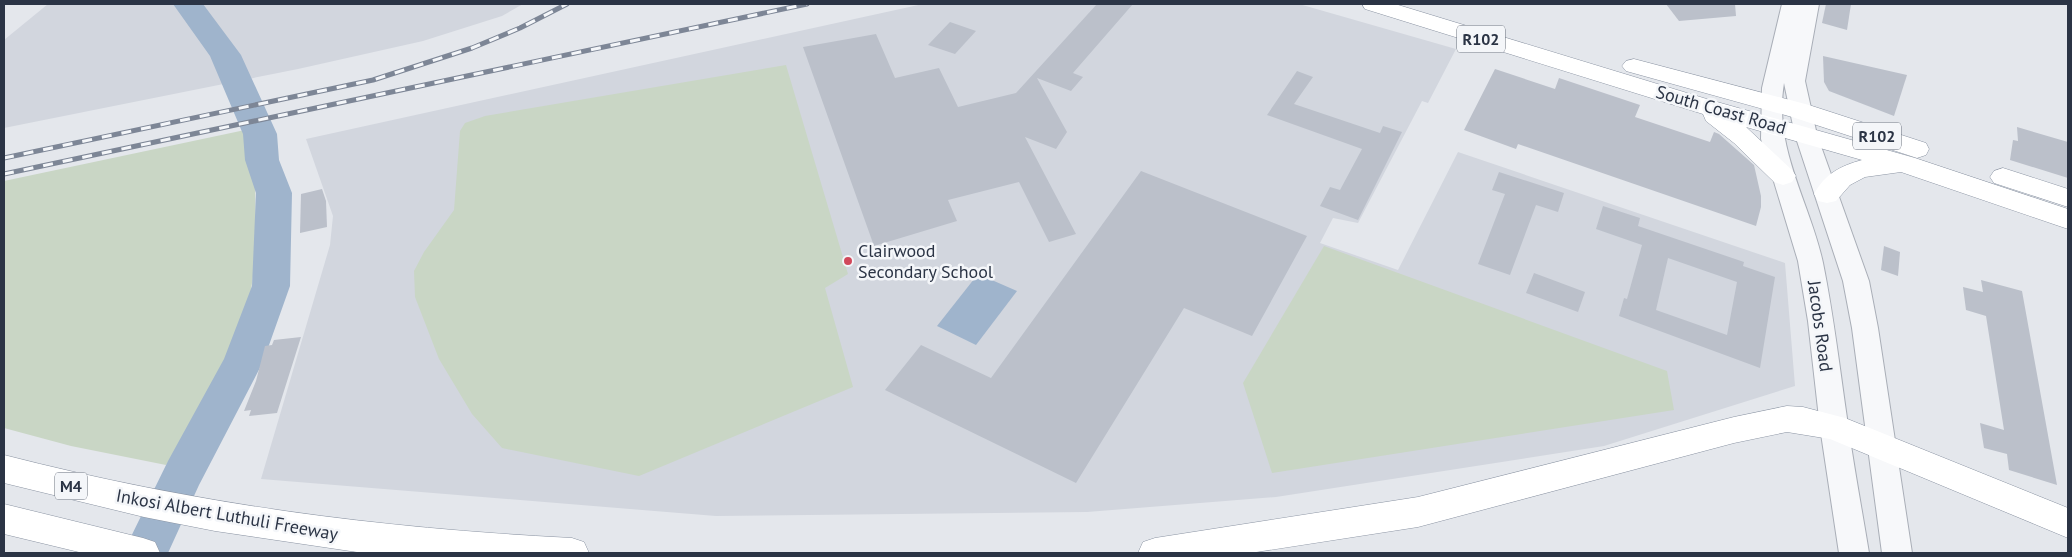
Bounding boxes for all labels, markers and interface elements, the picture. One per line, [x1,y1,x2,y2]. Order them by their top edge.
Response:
road number: R102 [1457,26,1505,52]
street label: South Coast Road [1653,80,1789,139]
road number: R102 [1853,122,1901,150]
place label: Clairwood Secondary School [858,239,994,283]
marker: Clairwood Secondary School [842,255,854,267]
street label: Jacobs Road [1803,278,1838,373]
road number: M4 [55,472,87,500]
street label: Inkosi Albert Luthuli Freeway [114,484,340,545]

